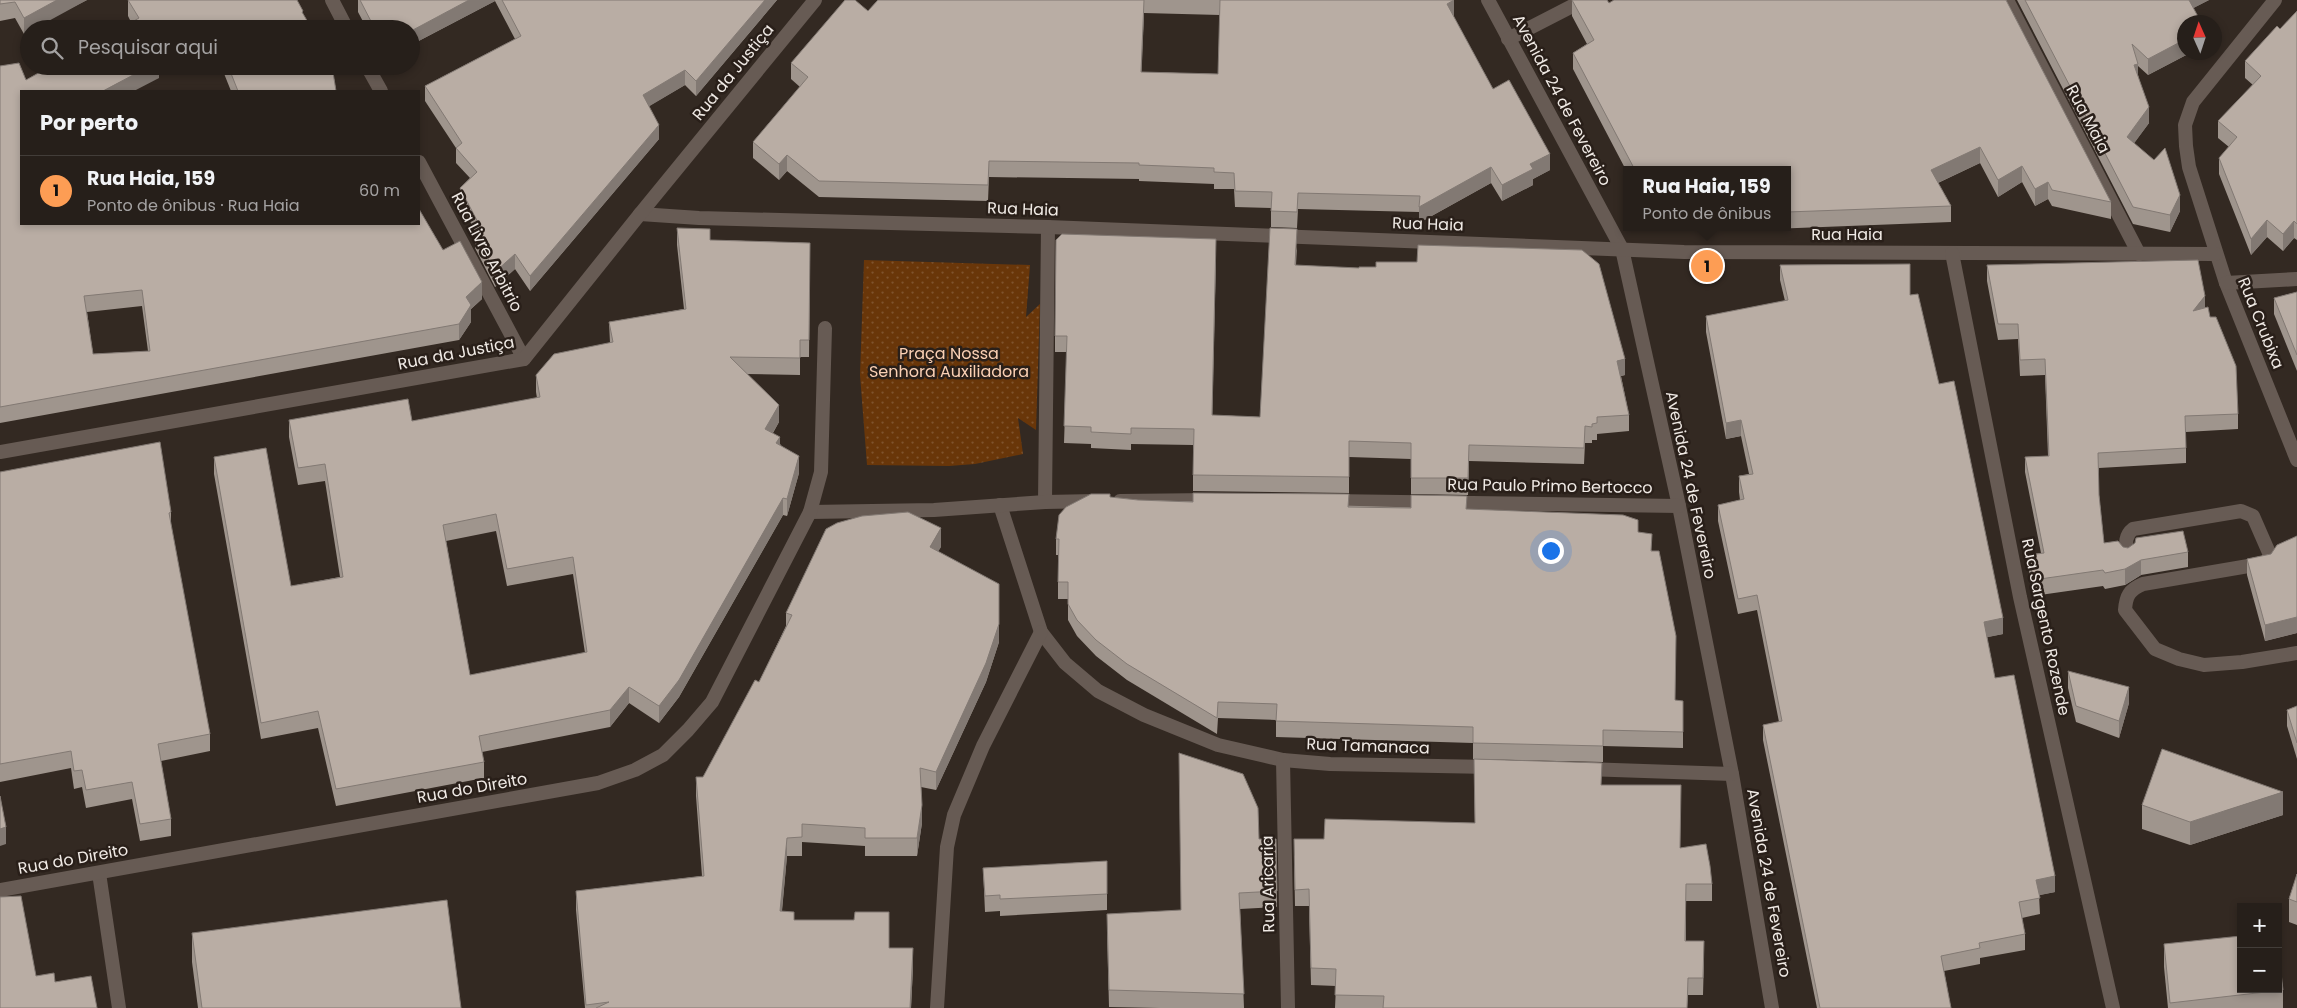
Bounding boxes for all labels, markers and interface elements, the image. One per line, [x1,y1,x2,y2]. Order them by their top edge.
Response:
street label: Avenida 24 de Fevereiro [1507,10,1617,190]
north arrow [2177,15,2222,60]
street label: Rua da Justiça [687,19,779,125]
search box [20,20,420,75]
icon: search [38,34,66,62]
text: Pesquisar aqui [78,34,218,61]
street label: Rua Maia [2060,81,2116,157]
text: Por perto [40,108,138,137]
text: Rua Haia, 159 [87,165,215,192]
popup [1623,166,1791,231]
text: Rua Haia, 159 [1643,173,1771,200]
text: 1 [53,179,59,202]
text: 60 m [359,179,400,202]
street label: Rua Livre Arbitrio [446,188,528,316]
text: Ponto de ônibus · Rua Haia [87,194,300,217]
street label: Rua Haia [987,196,1059,222]
text: Ponto de ônibus [1643,202,1771,225]
street label: Rua Haia [1392,211,1464,237]
street label: Rua Haia [1811,223,1883,246]
pin: 1 [1691,247,1723,285]
street label: Rua Crubixa [2232,274,2290,372]
street label: Rua da Justiça [396,330,516,376]
park label: Praça Nossa Senhora Auxiliadora [869,342,1029,383]
street label: Avenida 24 de Fevereiro [1660,389,1722,581]
street label: Rua Paulo Primo Bertocco [1447,473,1653,499]
street label: Rua Sargento Rozende [2016,536,2076,718]
your location [1538,538,1564,564]
street label: Rua Tamanaca [1306,732,1430,760]
street label: Rua do Direito [415,767,529,809]
street label: Avenida 24 de Fevereiro [1741,787,1797,979]
street label: Rua Aricaria [1256,835,1280,933]
street label: Rua do Direito [16,838,130,880]
map controls [2237,903,2282,993]
button: + [2237,903,2282,948]
button: − [2237,948,2282,993]

